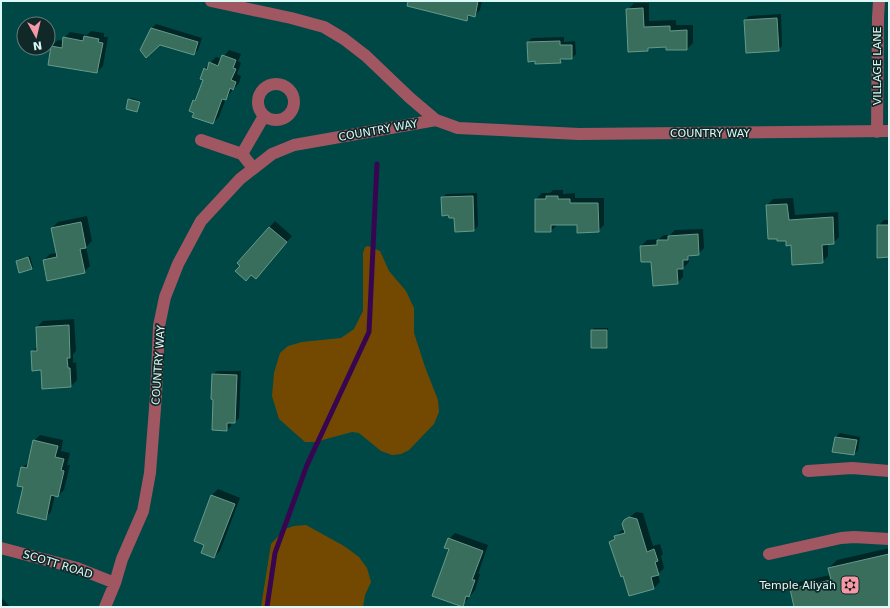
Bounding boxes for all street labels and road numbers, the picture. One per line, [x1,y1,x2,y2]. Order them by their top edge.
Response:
street label: VILLAGE LANE [871,27,884,105]
street label: COUNTRY WAY [337,117,419,144]
street label: COUNTRY WAY [670,127,750,140]
street label: COUNTRY WAY [149,324,168,405]
street label: SCOTT ROAD [21,548,94,581]

